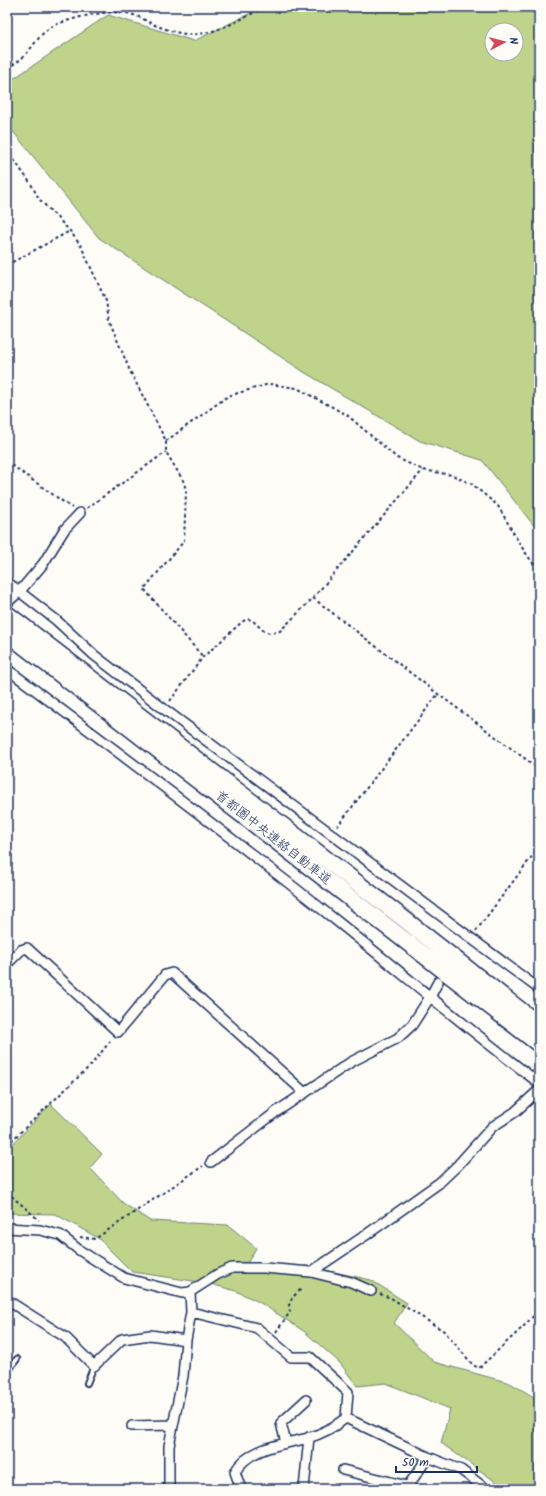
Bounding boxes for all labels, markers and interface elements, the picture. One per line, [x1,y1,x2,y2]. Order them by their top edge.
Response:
north arrow [484,22,524,62]
text: N [504,36,522,45]
street label: 首都圏中央連絡自動車道 [210,786,336,890]
scale bar [396,1448,477,1474]
text: 50 m [402,1453,429,1472]

